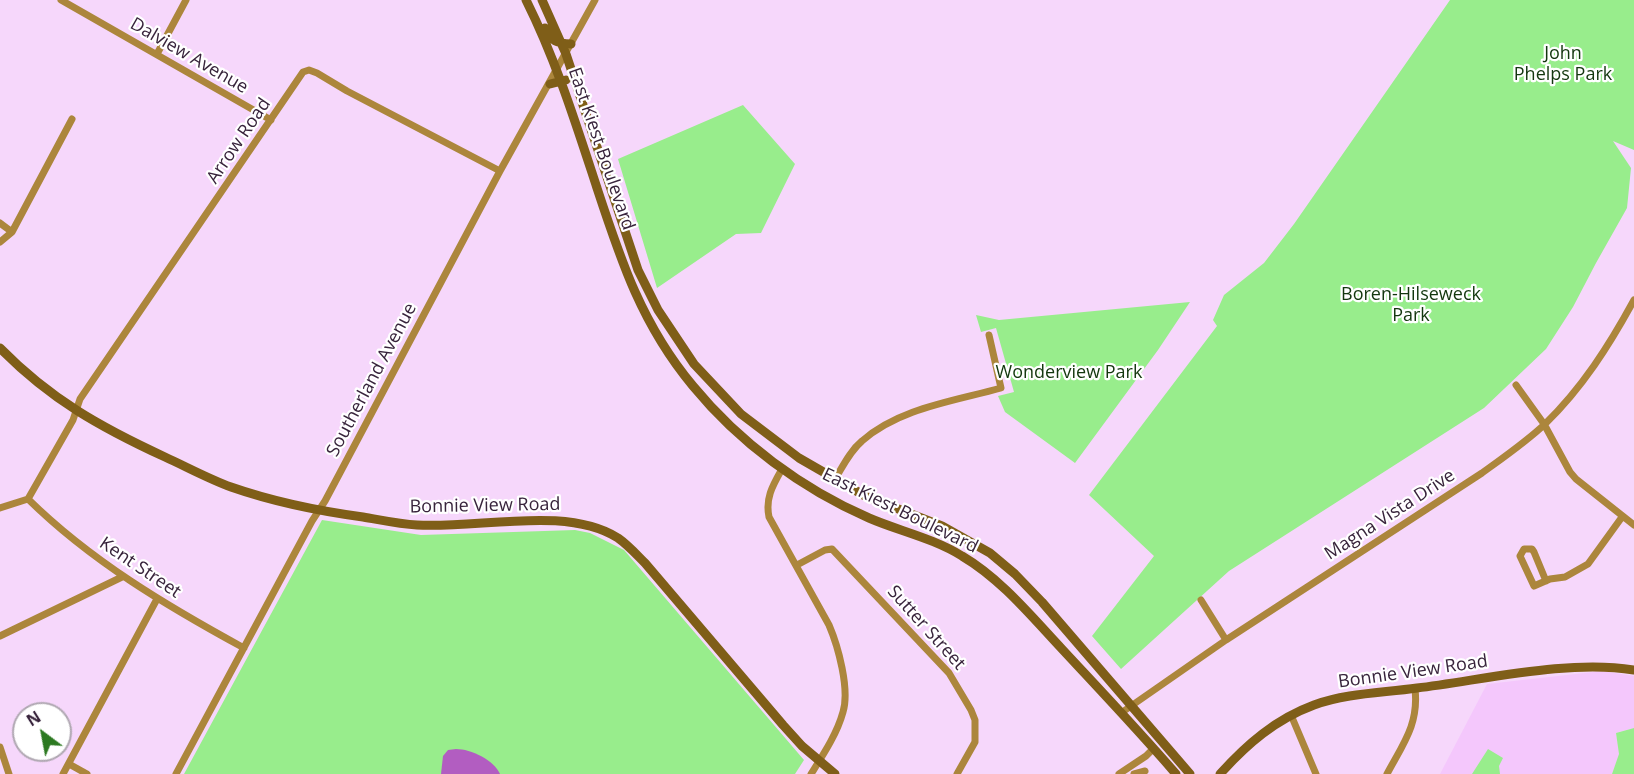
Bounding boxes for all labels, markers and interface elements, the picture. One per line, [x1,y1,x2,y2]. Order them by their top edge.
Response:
street label: Dalview Avenue [126,14,252,98]
park label: John Phelps Park [1514,43,1612,86]
street label: East Kiest Boulevard [563,65,639,233]
street label: Arrow Road [203,94,275,188]
park label: Boren-Hilseweck Park [1341,284,1481,326]
street label: Southerland Avenue [322,300,422,460]
park label: Wonderview Park [996,362,1142,384]
street label: East Kiest Boulevard [819,464,981,558]
street label: Magna Vista Drive [1321,465,1459,565]
street label: Bonnie View Road [409,494,561,518]
street label: Kent Street [95,533,185,603]
street label: Sutter Street [882,581,970,675]
street label: Bonnie View Road [1337,651,1489,693]
north arrow [12,702,72,762]
text: N [22,706,45,731]

